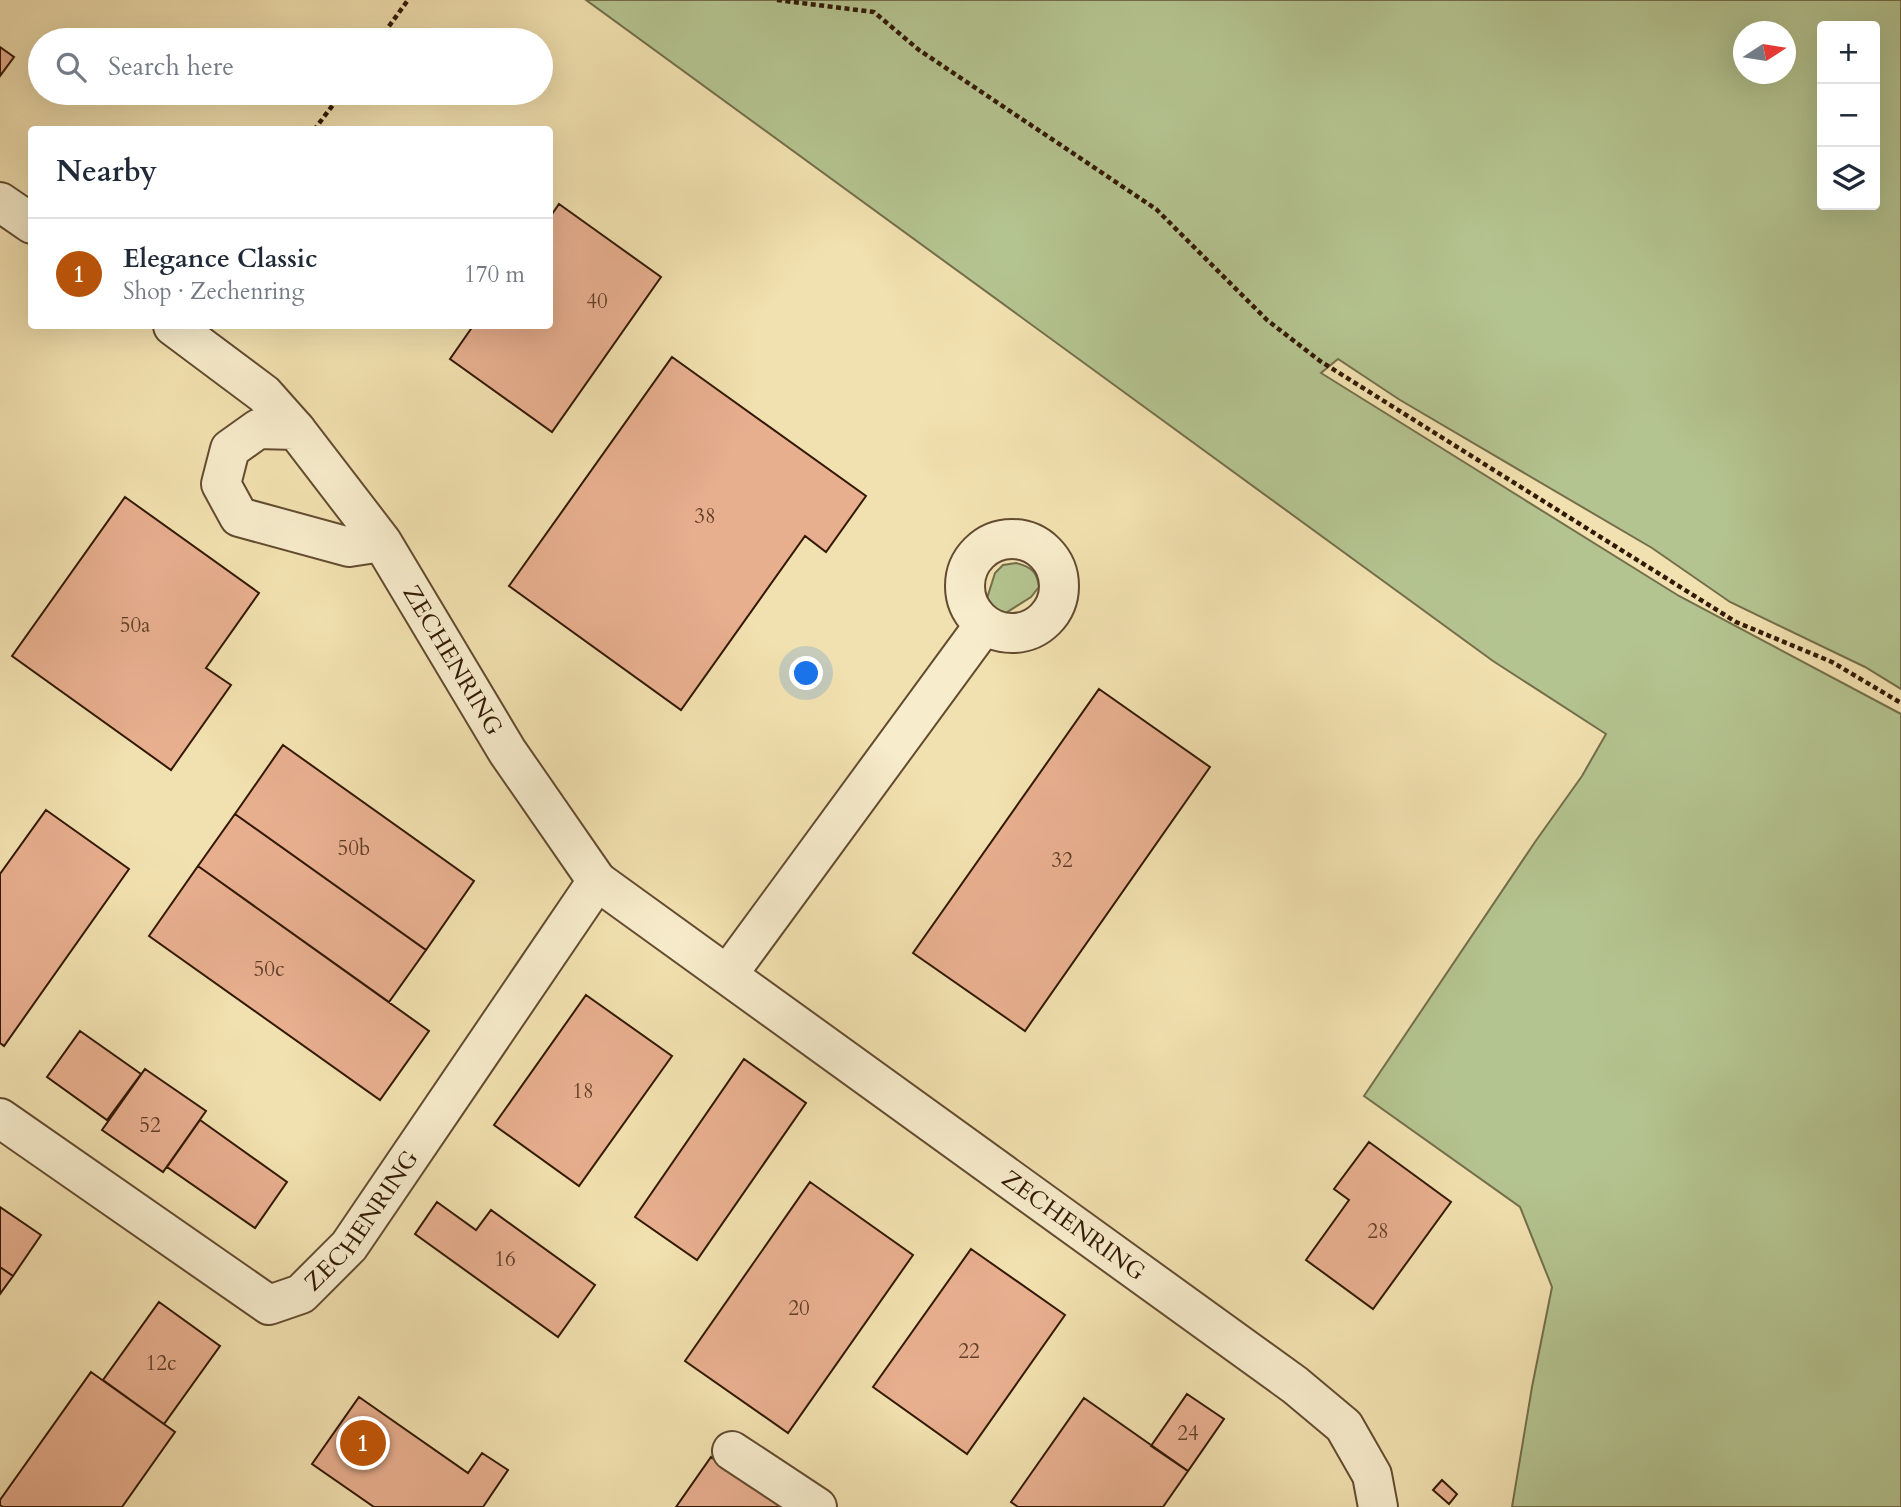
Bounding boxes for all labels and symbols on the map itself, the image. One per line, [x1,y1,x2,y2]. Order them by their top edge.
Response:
north arrow [1733,21,1796,84]
house number: 40 [586,287,608,316]
house number: 38 [694,502,716,531]
street label: ZECHENRING [395,579,510,742]
house number: 50a [120,611,150,640]
your location [789,656,823,690]
house number: 50b [338,834,370,863]
house number: 32 [1051,846,1073,875]
house number: 50c [253,955,285,984]
house number: 18 [572,1077,594,1106]
house number: 52 [139,1111,161,1140]
street label: ZECHENRING [297,1144,426,1299]
street label: ZECHENRING [995,1162,1152,1289]
house number: 28 [1367,1217,1389,1246]
house number: 16 [494,1245,516,1274]
house number: 20 [788,1294,810,1323]
house number: 22 [958,1337,980,1366]
house number: 12c [145,1349,177,1378]
pin: 1 [340,1417,386,1469]
house number: 24 [1177,1419,1199,1448]

